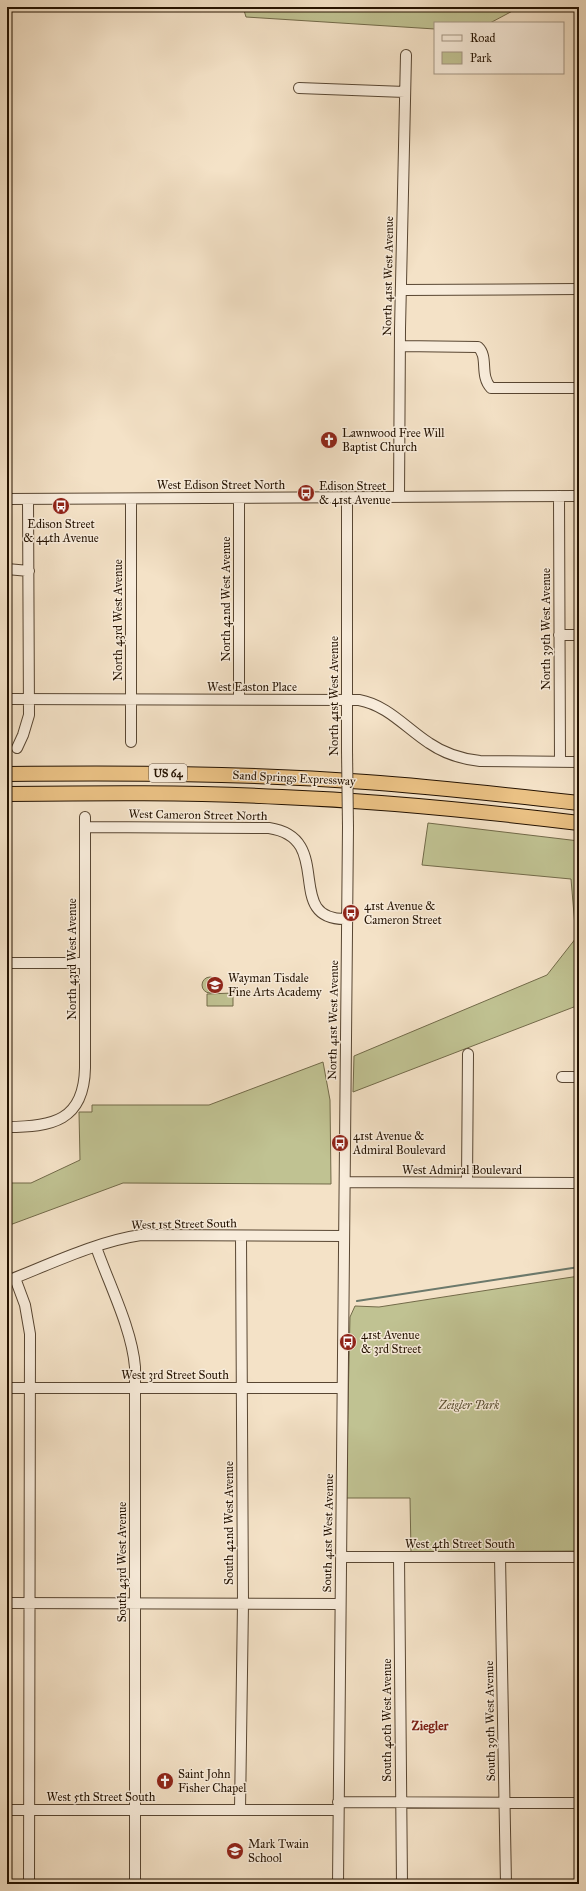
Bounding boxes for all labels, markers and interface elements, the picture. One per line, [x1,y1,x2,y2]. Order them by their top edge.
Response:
legend [434,22,564,74]
text: Road [470,31,496,45]
text: Park [470,51,492,65]
street label: North 41st West Avenue [380,216,396,336]
place label: Lawnwood Free Will Baptist Church [342,426,445,454]
church icon: Lawnwood Free Will Baptist Church [319,430,339,450]
street label: West Edison Street North [157,478,286,492]
place label: Edison Street & 41st Avenue [319,479,390,507]
bus stop icon: Edison Street & 41st Avenue [296,483,316,503]
bus stop icon: Edison Street & 44th Avenue [51,496,71,516]
place label: Edison Street & 44th Avenue [23,517,99,545]
street label: North 42nd West Avenue [219,537,233,661]
street label: North 43rd West Avenue [111,559,125,681]
street label: North 39th West Avenue [539,568,553,690]
street label: North 41st West Avenue [327,636,341,756]
street label: West Easton Place [207,680,297,694]
road number: US 64 [149,764,187,782]
street label: Sand Springs Expressway [232,768,356,789]
street label: West Cameron Street North [128,807,268,823]
street label: North 43rd West Avenue [65,898,79,1020]
place label: 41st Avenue & Cameron Street [364,899,443,927]
bus stop icon: 41st Avenue & Cameron Street [341,903,361,923]
street label: North 41st West Avenue [325,960,341,1080]
place label: Wayman Tisdale Fine Arts Academy [228,971,322,999]
school or university icon: Wayman Tisdale Fine Arts Academy [205,975,225,995]
place label: 41st Avenue & Admiral Boulevard [352,1129,446,1157]
bus stop icon: 41st Avenue & Admiral Boulevard [330,1133,350,1153]
street label: West Admiral Boulevard [402,1163,522,1177]
street label: West 1st Street South [131,1216,237,1232]
place label: 41st Avenue & 3rd Street [361,1328,422,1356]
bus stop icon: 41st Avenue & 3rd Street [338,1332,358,1352]
street label: West 3rd Street South [121,1368,229,1382]
park label: Zeigler Park [438,1398,500,1412]
street label: South 42nd West Avenue [222,1461,236,1585]
street label: South 41st West Avenue [320,1474,336,1592]
street label: South 43rd West Avenue [115,1502,129,1622]
street label: West 4th Street South [405,1537,515,1551]
street label: South 40th West Avenue [380,1658,394,1782]
street label: South 39th West Avenue [482,1660,498,1782]
district label: Ziegler [412,1718,450,1734]
place label: Saint John Fisher Chapel [178,1767,247,1795]
church icon: Saint John Fisher Chapel [155,1771,175,1791]
street label: West 5th Street South [47,1790,156,1804]
place label: Mark Twain School [248,1837,309,1865]
school or university icon: Mark Twain School [225,1841,245,1861]

